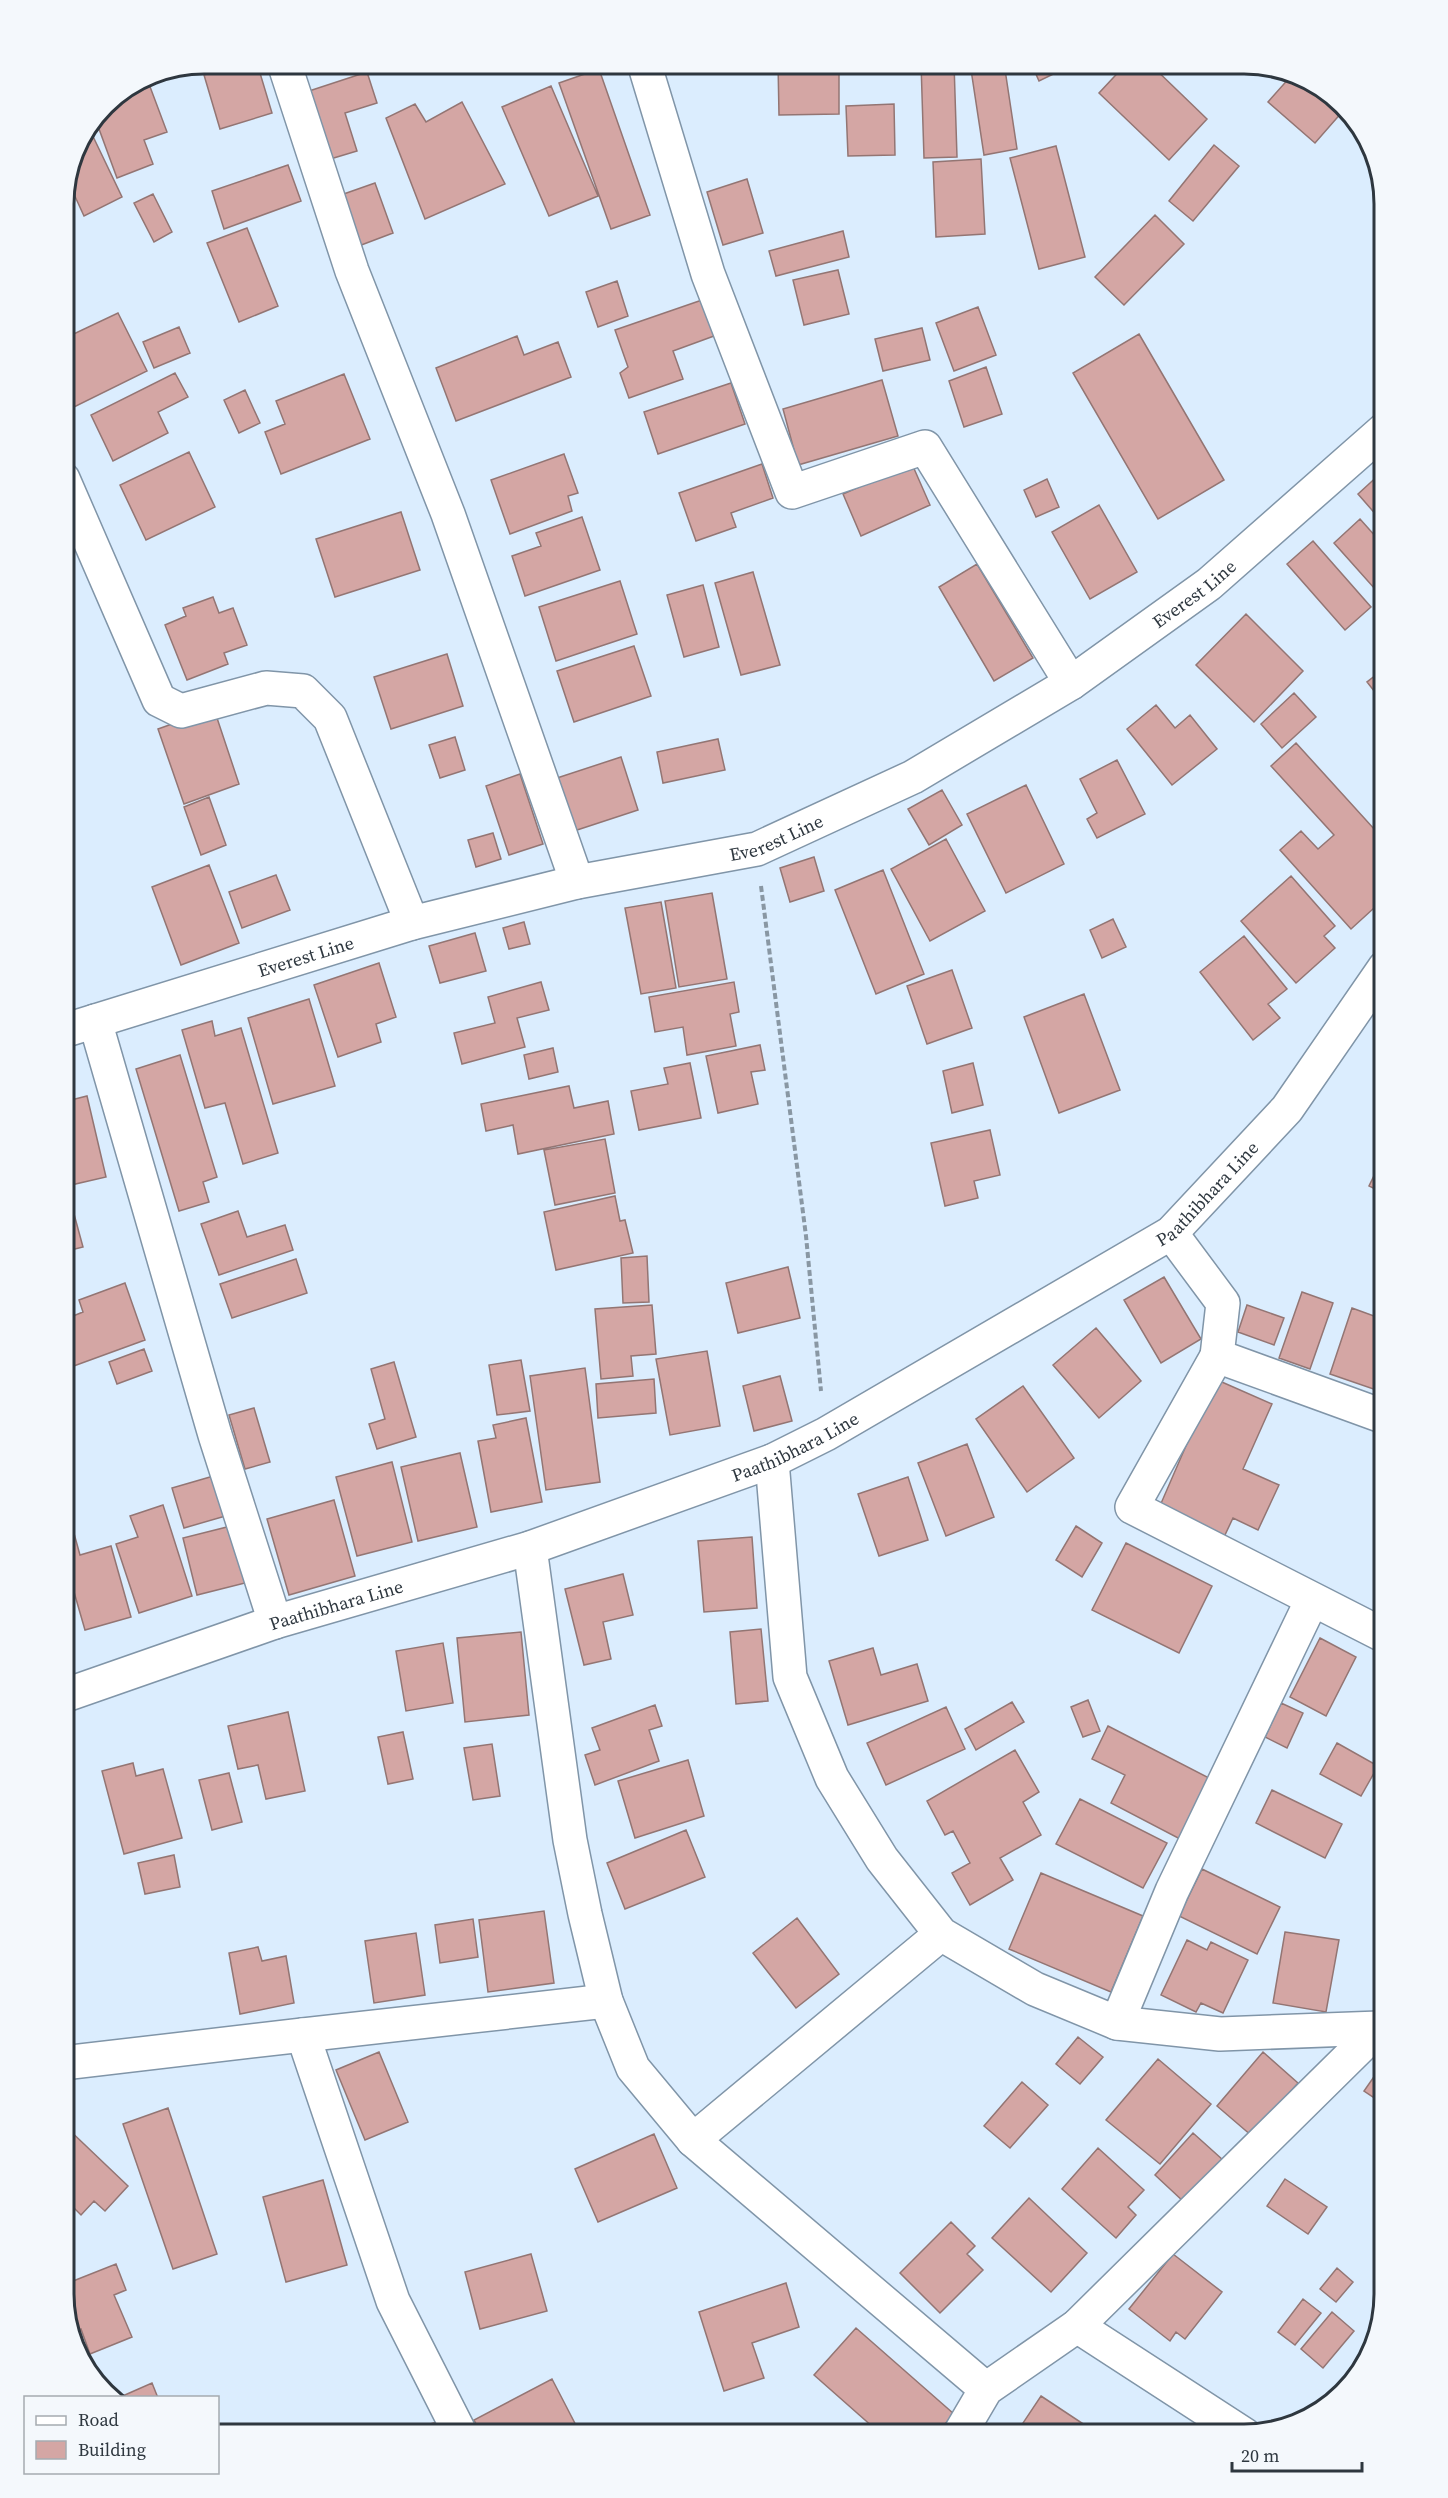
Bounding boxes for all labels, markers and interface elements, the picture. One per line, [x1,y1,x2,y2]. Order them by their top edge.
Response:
street label: Everest Line [1147,554,1241,633]
street label: Everest Line [727,808,827,866]
street label: Everest Line [255,929,357,983]
street label: Paathibhara Line [1151,1135,1264,1252]
street label: Paathibhara Line [728,1405,863,1487]
street label: Paathibhara Line [266,1573,406,1636]
legend [24,2396,219,2474]
text: Road [78,2407,119,2432]
scale bar [1232,2435,1362,2473]
text: Building [78,2437,146,2462]
text: 20 m [1241,2443,1279,2468]

